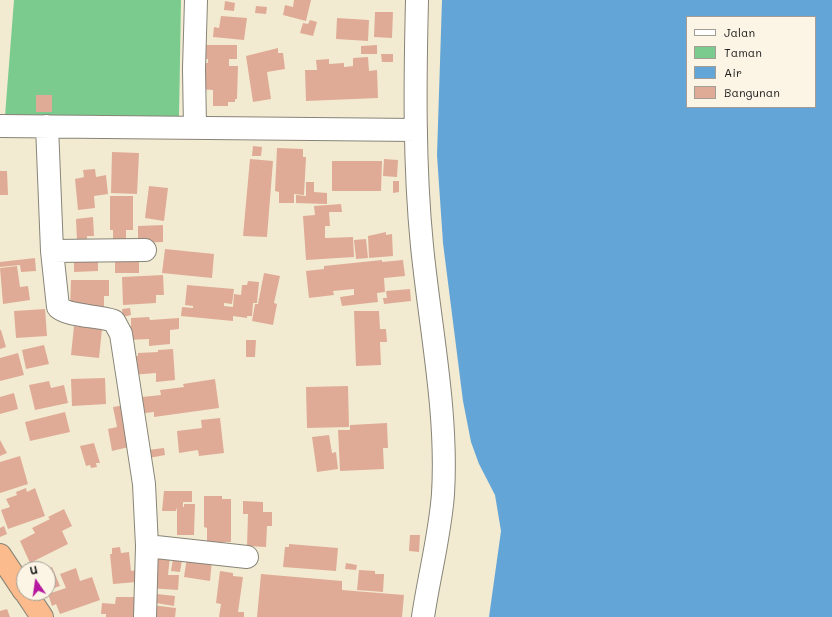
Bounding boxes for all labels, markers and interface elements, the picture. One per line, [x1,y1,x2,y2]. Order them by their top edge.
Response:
legend [686,16,816,108]
text: Jalan [724,24,755,40]
text: Taman [724,44,762,60]
text: Air [724,64,742,80]
text: Bangunan [724,84,780,100]
north arrow [16,561,56,601]
text: U [28,562,39,578]

